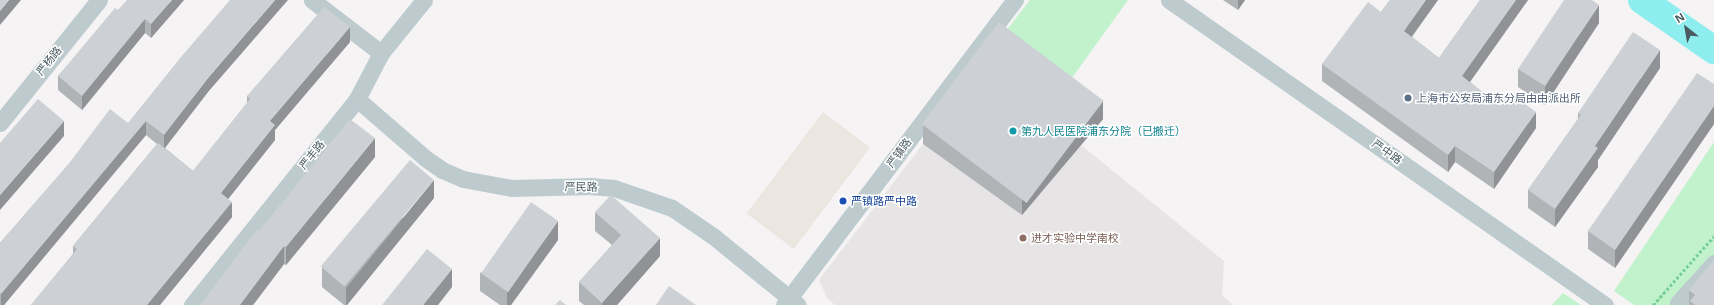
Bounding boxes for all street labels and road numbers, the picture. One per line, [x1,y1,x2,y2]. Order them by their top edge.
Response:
street label: 严杨路 [33,44,65,78]
street label: 严镇路 [884,136,914,170]
street label: 严中路 [1370,137,1404,167]
street label: 严丰路 [296,138,328,172]
street label: 严民路 [564,180,598,194]

